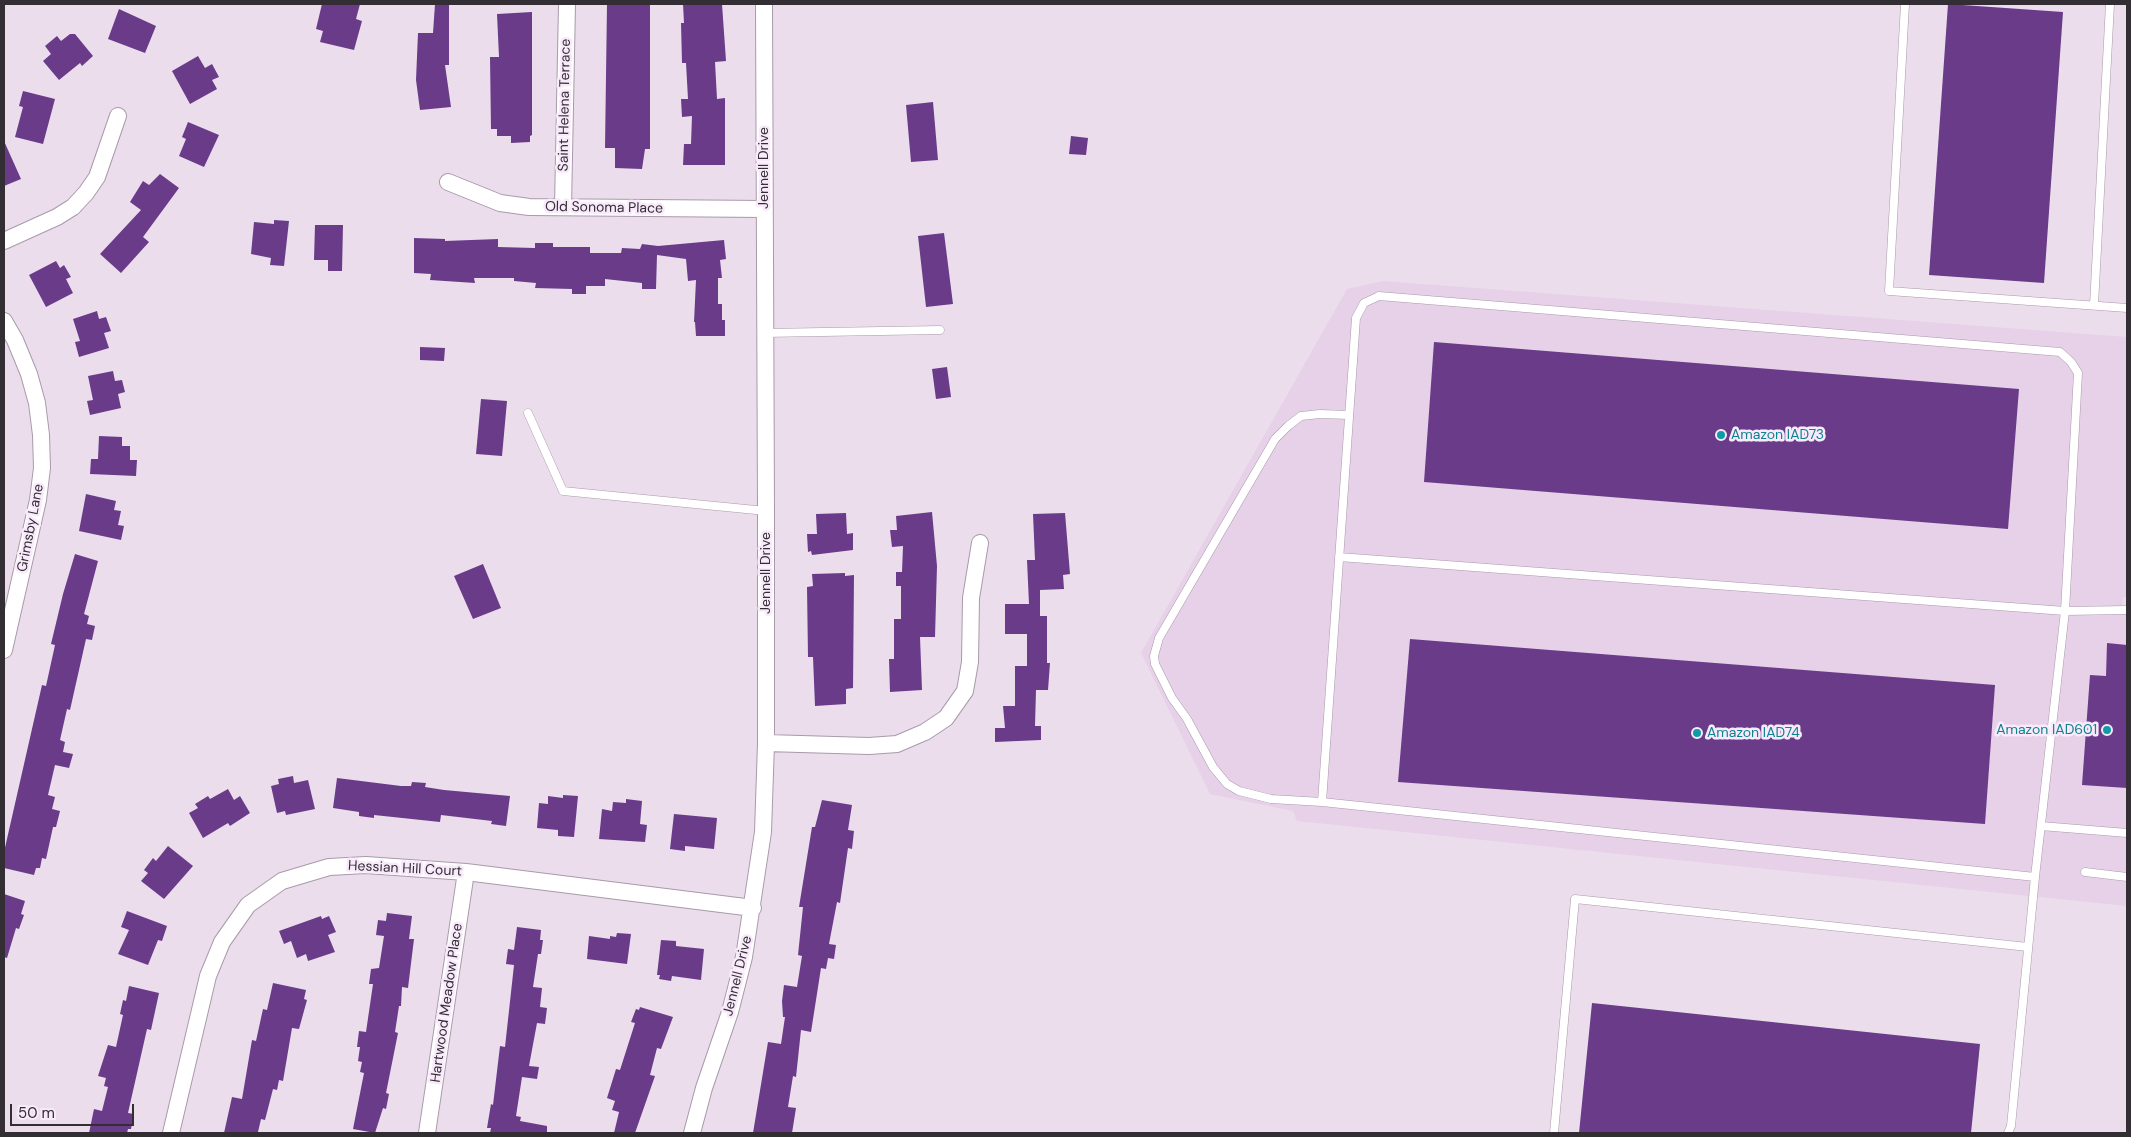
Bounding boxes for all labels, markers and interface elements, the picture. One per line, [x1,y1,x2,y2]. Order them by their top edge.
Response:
street label: Saint Helena Terrace [555,38,575,172]
street label: Jennell Drive [756,127,772,209]
street label: Old Sonoma Place [545,199,663,217]
place label: Amazon IAD73 [1731,427,1824,443]
marker: Amazon IAD73 [1715,429,1727,441]
street label: Grimsby Lane [14,483,48,573]
street label: Jennell Drive [758,532,774,614]
place label: Amazon IAD601 [1996,722,2097,738]
marker: Amazon IAD601 [2101,724,2113,736]
place label: Amazon IAD74 [1707,725,1800,741]
marker: Amazon IAD74 [1691,727,1703,739]
street label: Hessian Hill Court [348,858,462,880]
street label: Hartwood Meadow Place [427,922,467,1084]
street label: Jennell Drive [720,934,756,1018]
scale bar [12,1094,136,1126]
text: 50 m [18,1103,55,1123]

